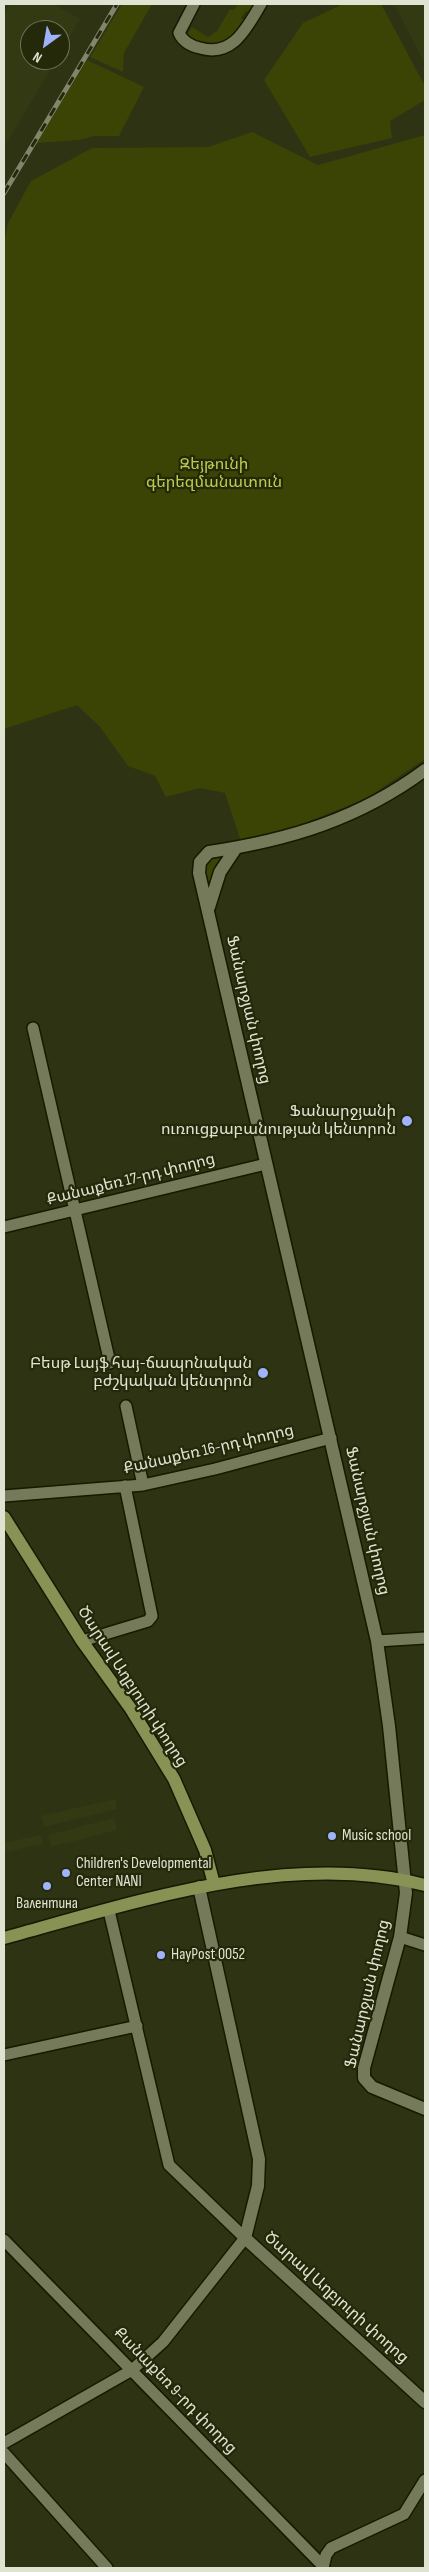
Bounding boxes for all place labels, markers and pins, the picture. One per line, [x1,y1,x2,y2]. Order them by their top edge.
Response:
place label: Ֆանարջյանի ուռուցքաբանության կենտրոն [161,1102,396,1140]
marker: Ֆանարջյանի ուռուցքաբանության կենտրոն [400,1114,414,1128]
place label: Բեսթ Լայֆ հայ-ճապոնական բժշկական կենտրոն [30,1354,252,1392]
marker: Բեսթ Լայֆ հայ-ճապոնական բժշկական կենտրոն [256,1366,270,1380]
place label: Music school [342,1826,411,1846]
marker: Music school [326,1830,338,1842]
place label: Children's Developmental Center NANI [76,1854,212,1892]
marker: Children's Developmental Center NANI [60,1867,72,1879]
marker: Валентина [41,1880,53,1892]
place label: Валентина [16,1894,78,1914]
place label: HayPost 0052 [171,1945,245,1965]
marker: HayPost 0052 [155,1949,167,1961]

